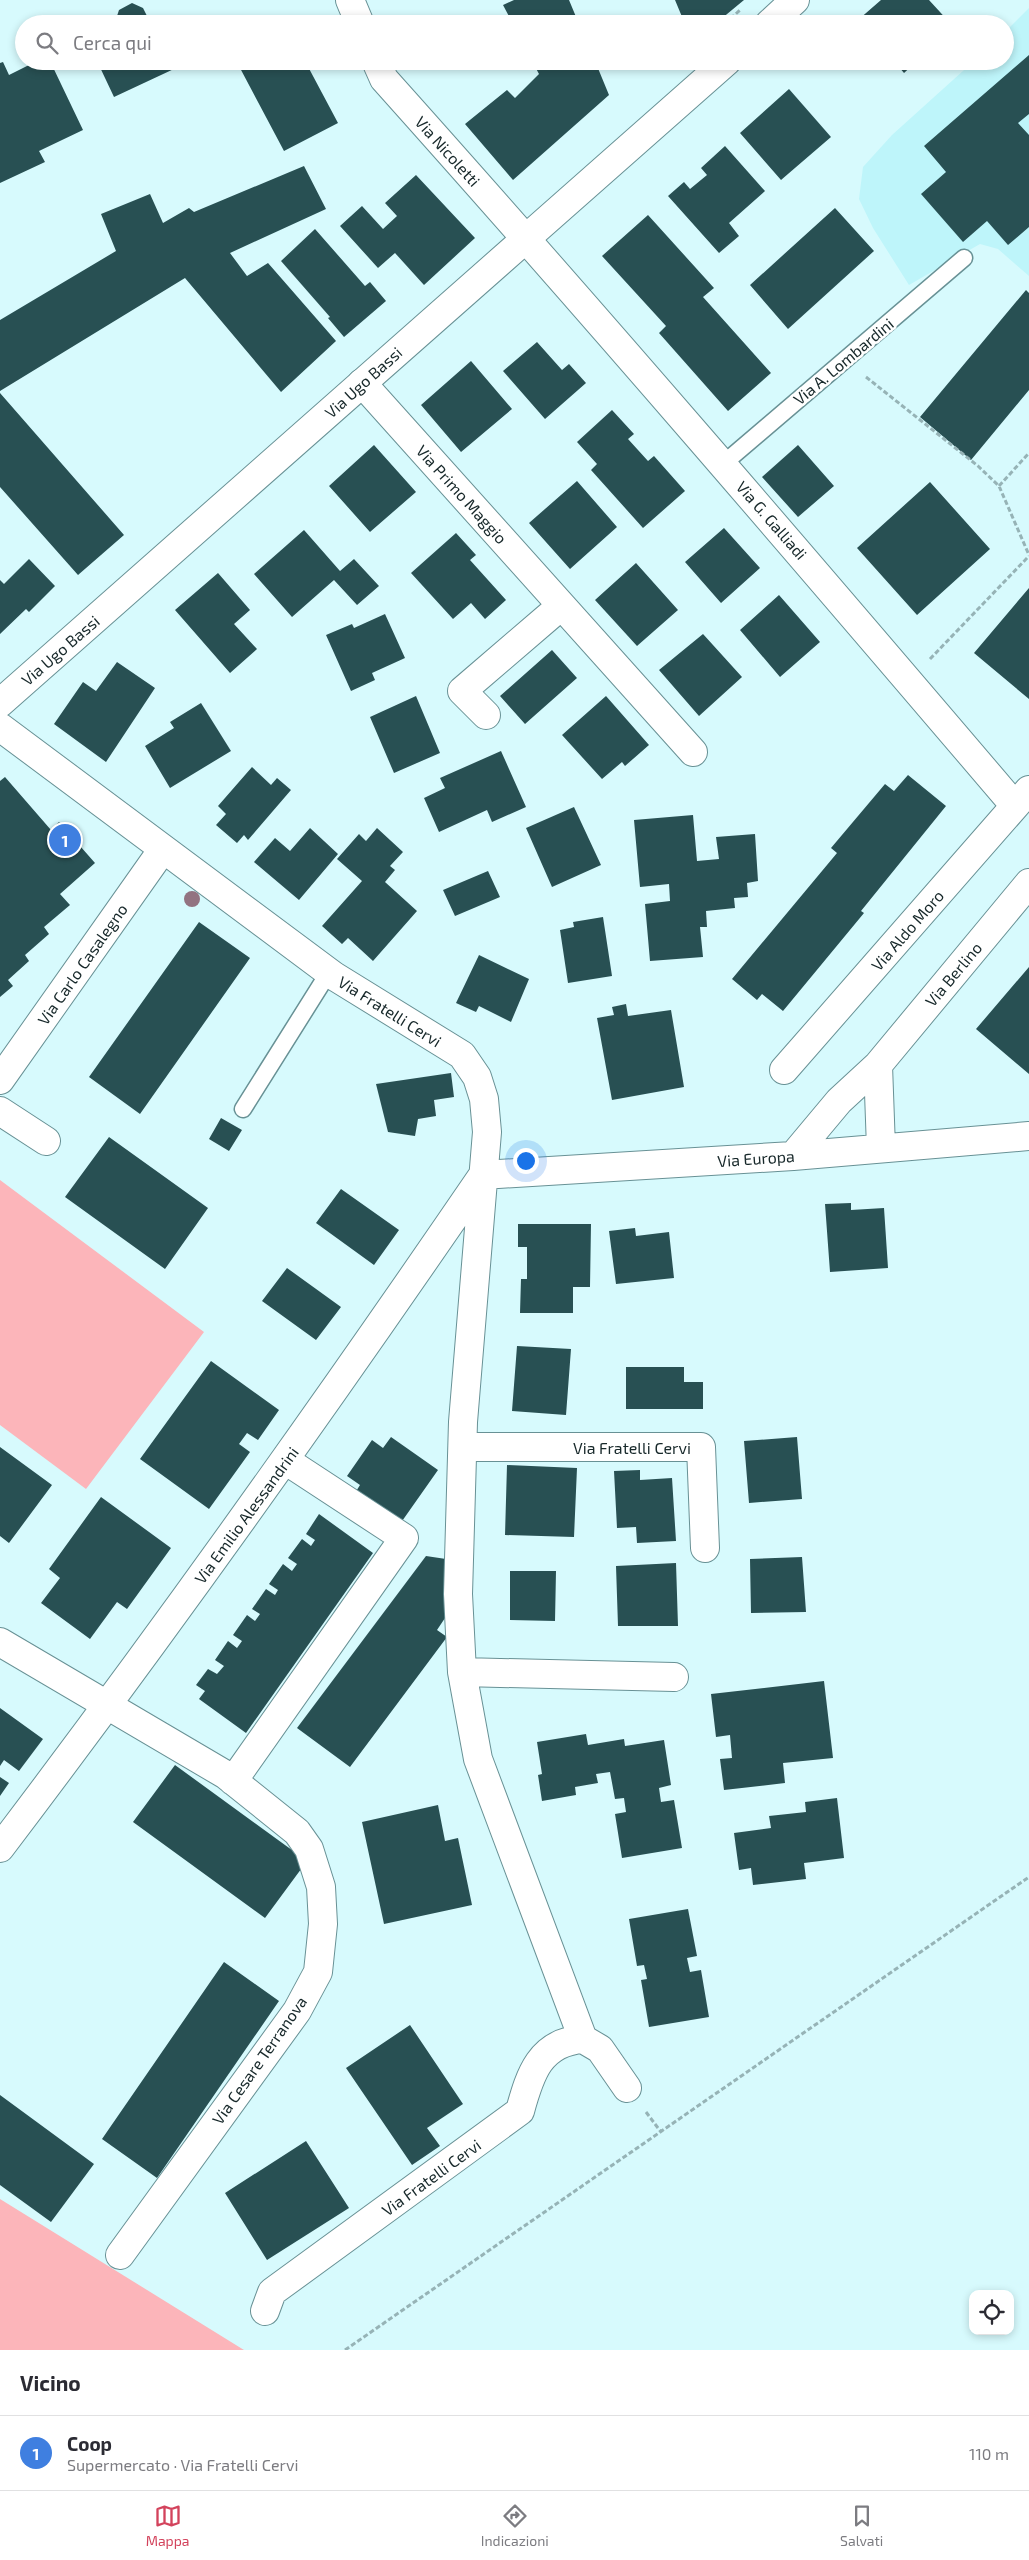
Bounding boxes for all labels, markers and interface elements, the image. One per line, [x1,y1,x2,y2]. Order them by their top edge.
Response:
search box [15,15,1014,70]
icon: search [33,29,61,57]
text: Cerca qui [73,31,152,54]
street label: Via Nicoletti [412,112,484,190]
street label: Via A. Lombardini [789,314,897,408]
street label: Via Ugo Bassi [321,342,405,422]
street label: Via Primo Maggio [413,441,511,547]
street label: Via G. Galliadi [733,477,811,563]
street label: Via Ugo Bassi [17,611,103,689]
pin: 1 [49,821,81,859]
street label: Via Aldo Moro [867,886,947,974]
street label: Via Carlo Casalegno [33,900,131,1028]
street label: Via Berlino [921,938,985,1010]
street label: Via Fratelli Cervi [335,972,445,1050]
street label: Via Europa [717,1146,795,1170]
your location [513,1148,539,1174]
street label: Via Fratelli Cervi [573,1438,691,1457]
street label: Via Emilio Alessandrini [190,1443,302,1587]
street label: Via Cesare Terranova [208,1992,310,2128]
street label: Via Fratelli Cervi [378,2135,484,2219]
map controls [969,2290,1014,2335]
button: locate [969,2290,1014,2335]
text: Vicino [20,2370,81,2395]
text: Coop [67,2432,112,2455]
text: 1 [33,2444,39,2463]
text: 110 m [969,2444,1009,2463]
text: Supermercato · Via Fratelli Cervi [67,2455,298,2474]
tab: Mappa [146,2502,190,2549]
tab: Indicazioni [481,2502,549,2549]
tab: Salvati [840,2502,883,2549]

